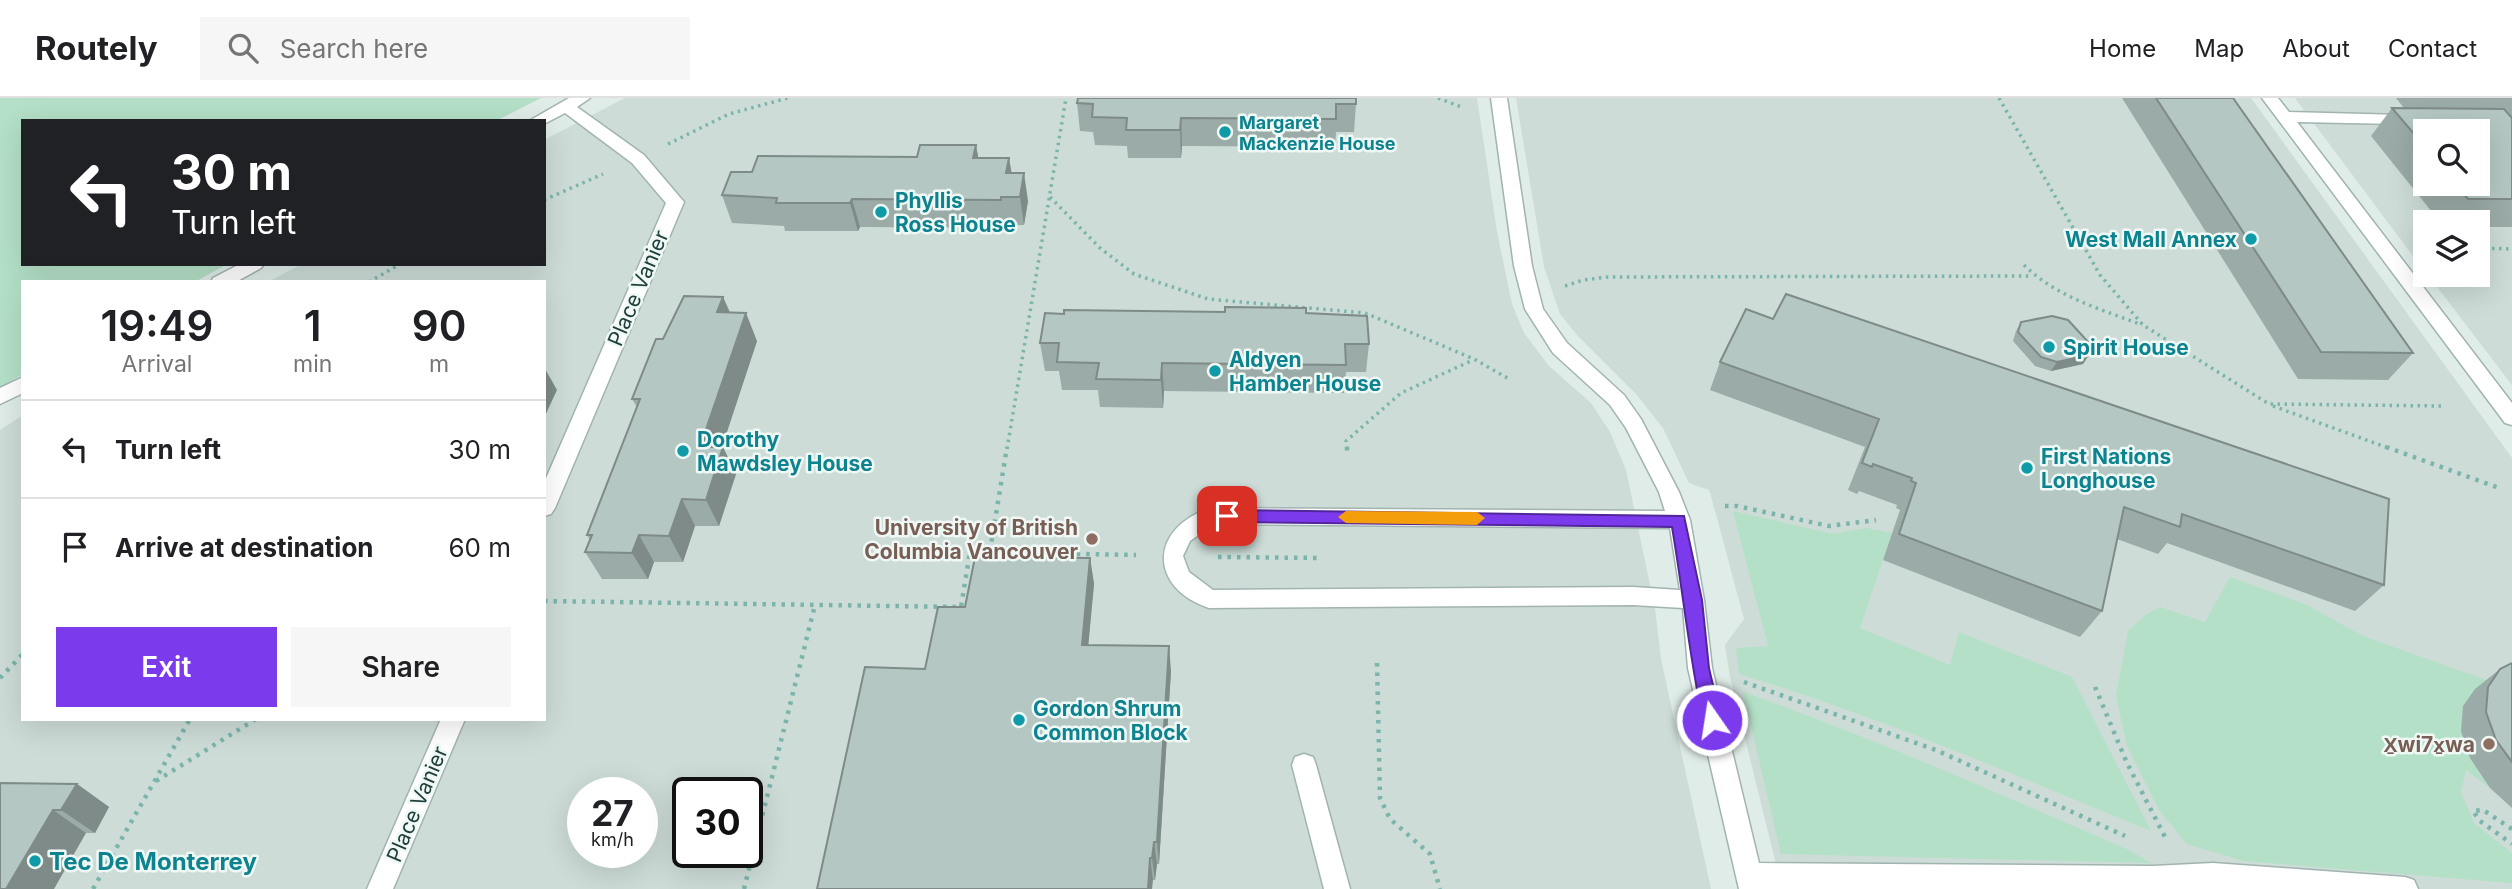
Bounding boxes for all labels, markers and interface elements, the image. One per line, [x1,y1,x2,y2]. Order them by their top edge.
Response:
search box [200,17,690,80]
text: Routely [35,28,158,68]
icon: search [224,29,262,67]
text: Search here [280,33,428,64]
text: Home [2089,34,2156,63]
text: Map [2194,34,2244,63]
text: About [2282,34,2350,63]
text: Contact [2388,34,2477,63]
place label: Margaret Mackenzie House [1239,112,1396,154]
map controls [2413,119,2490,287]
button: search [2413,119,2490,196]
marker: Margaret Mackenzie House [1217,124,1233,140]
text: 30 m [171,143,292,202]
icon: left [56,147,147,238]
place label: Phyllis Ross House [895,188,1016,237]
text: Turn left [171,203,296,242]
marker: Phyllis Ross House [873,204,889,220]
button: layers [2413,210,2490,287]
street label: Place Vanier [602,226,674,350]
place label: West Mall Annex [2065,227,2237,252]
marker: West Mall Annex [2243,231,2259,247]
text: 19:49 [101,300,213,351]
text: 1 [304,300,322,351]
text: 90 [412,300,466,351]
place label: Spirit House [2063,335,2189,360]
marker: Spirit House [2041,339,2057,355]
place label: Aldyen Hamber House [1229,347,1381,396]
text: Arrival [122,350,192,378]
text: min [293,350,332,378]
text: m [429,350,449,378]
marker: Aldyen Hamber House [1207,363,1223,379]
place label: Dorothy Mawdsley House [697,427,873,476]
icon: left [56,430,94,468]
text: Turn left [115,434,221,465]
text: 30 m [448,434,511,465]
marker: Dorothy Mawdsley House [675,443,691,459]
place label: First Nations Longhouse [2041,444,2171,493]
marker: First Nations Longhouse [2019,460,2035,476]
pin [1197,486,1257,546]
icon: arrive [1208,497,1246,535]
place label: University of British Columbia Vancouver [864,515,1078,564]
icon: arrive [56,528,94,566]
marker: University of British Columbia Vancouver [1084,531,1100,547]
text: Arrive at destination [115,532,374,563]
text: 60 m [448,532,511,563]
button: Exit [56,627,277,707]
button: Share [291,627,511,707]
position arrow [1675,683,1749,757]
place label: Gordon Shrum Common Block [1033,696,1188,745]
marker: Gordon Shrum Common Block [1011,712,1027,728]
place label: X̱wi7x̱wa [2384,732,2475,757]
marker: X̱wi7x̱wa [2481,736,2497,752]
street label: Place Vanier [381,742,453,866]
speed limit sign: 30 [672,777,763,868]
text: 27 [591,792,634,834]
text: km/h [591,829,634,850]
place label: Tec De Monterrey [49,847,257,876]
marker: Tec De Monterrey [27,853,43,869]

